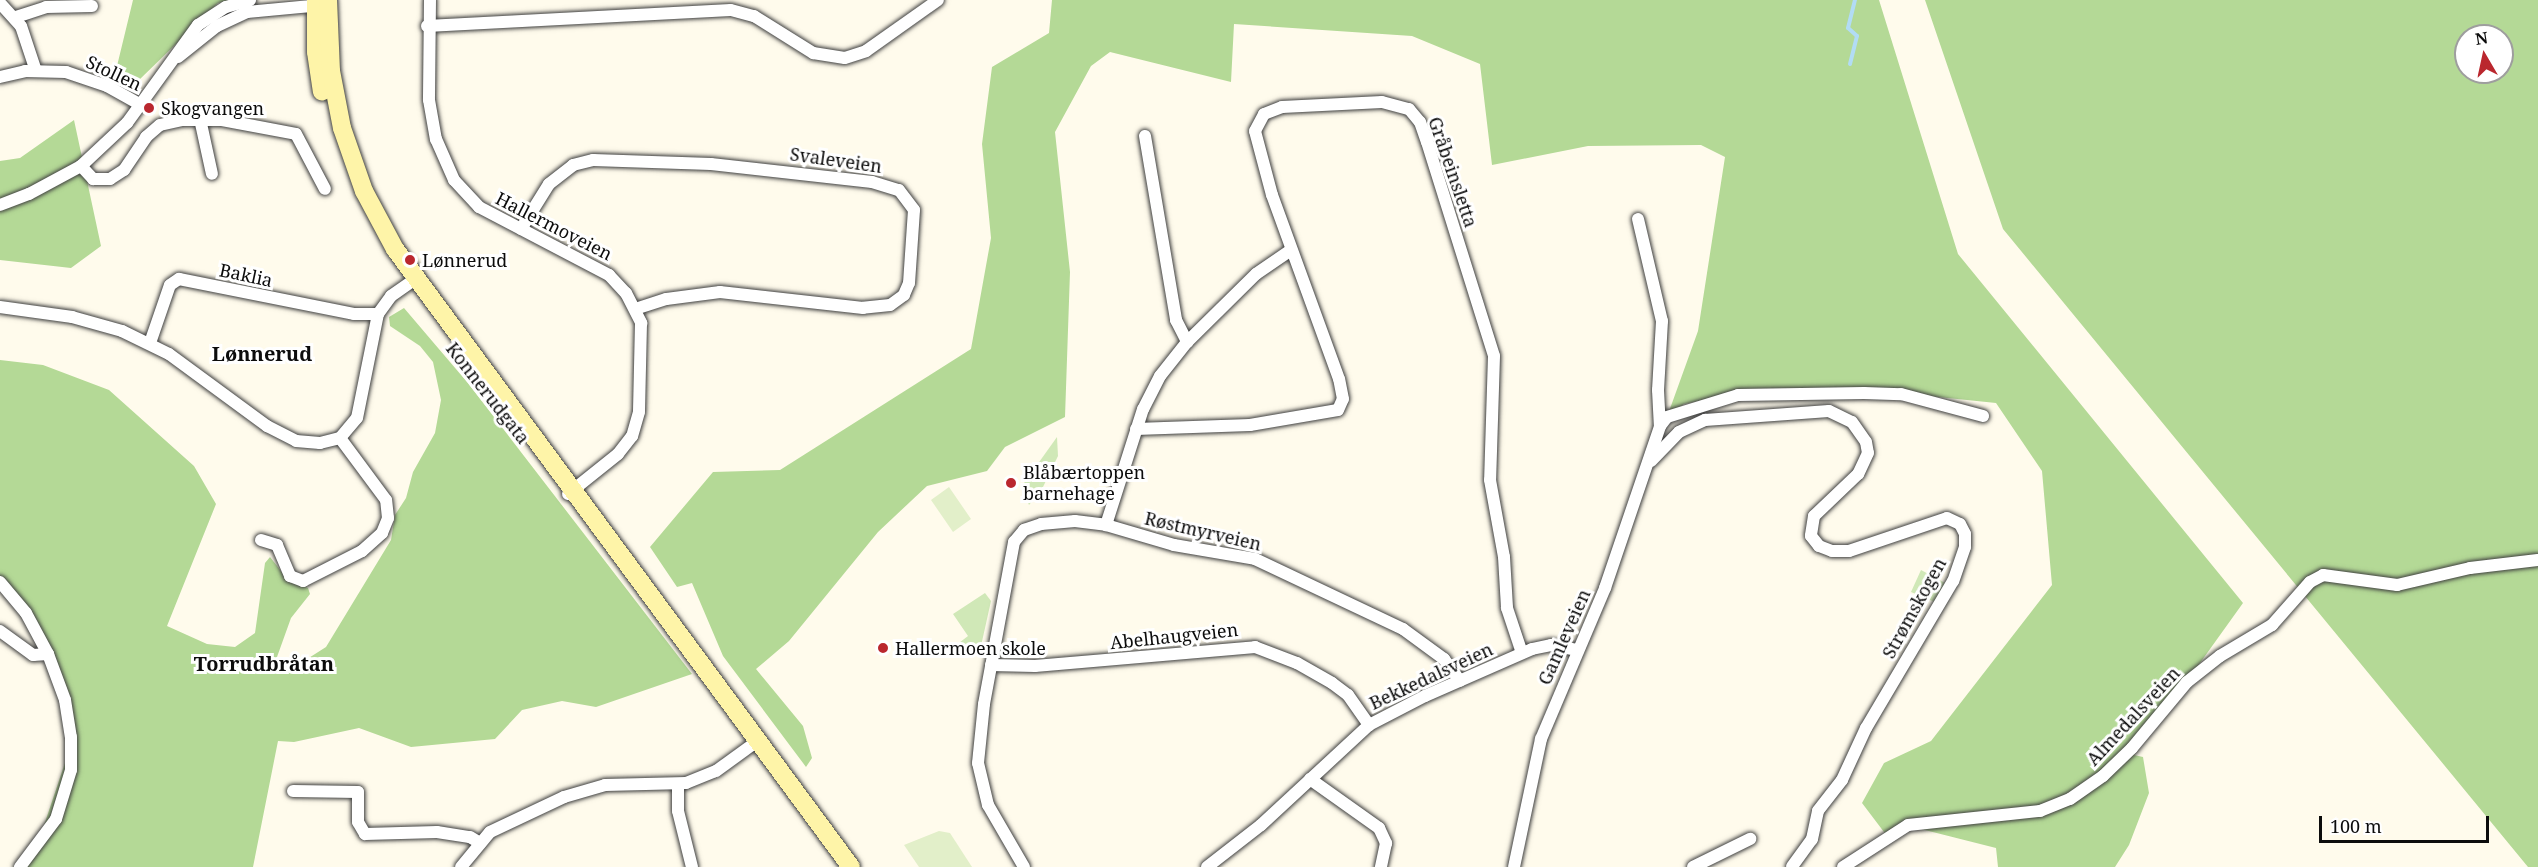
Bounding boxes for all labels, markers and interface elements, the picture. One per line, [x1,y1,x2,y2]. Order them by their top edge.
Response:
north arrow [2454,24,2514,84]
text: N [2474,26,2489,50]
street label: Stollen [83,51,145,95]
place label: Skogvangen [161,97,264,119]
marker: Skogvangen [142,101,156,115]
street label: Gråbeinsletta [1424,114,1482,230]
street label: Svaleveien [789,143,883,177]
street label: Hallermoveien [492,187,616,265]
place label: Lønnerud [422,249,507,271]
marker: Lønnerud [403,253,417,267]
street label: Baklia [217,259,275,291]
street label: Konnerudgata [442,338,534,448]
district label: Lønnerud [212,341,312,365]
place label: Blåbærtoppen barnehage [1023,462,1145,504]
marker: Blåbærtoppen barnehage [1004,476,1018,490]
street label: Røstmyrveien [1143,507,1263,555]
street label: Strømskogen [1878,554,1950,662]
street label: Gamleveien [1533,586,1595,688]
street label: Abelhaugveien [1109,619,1239,653]
place label: Hallermoen skole [895,637,1046,659]
street label: Bekkedalsveien [1366,638,1496,714]
marker: Hallermoen skole [876,641,890,655]
district label: Torrudbråtan [194,651,334,675]
street label: Almedalsveien [2082,662,2184,770]
scale bar [2322,804,2492,842]
text: 100 m [2330,814,2382,838]

